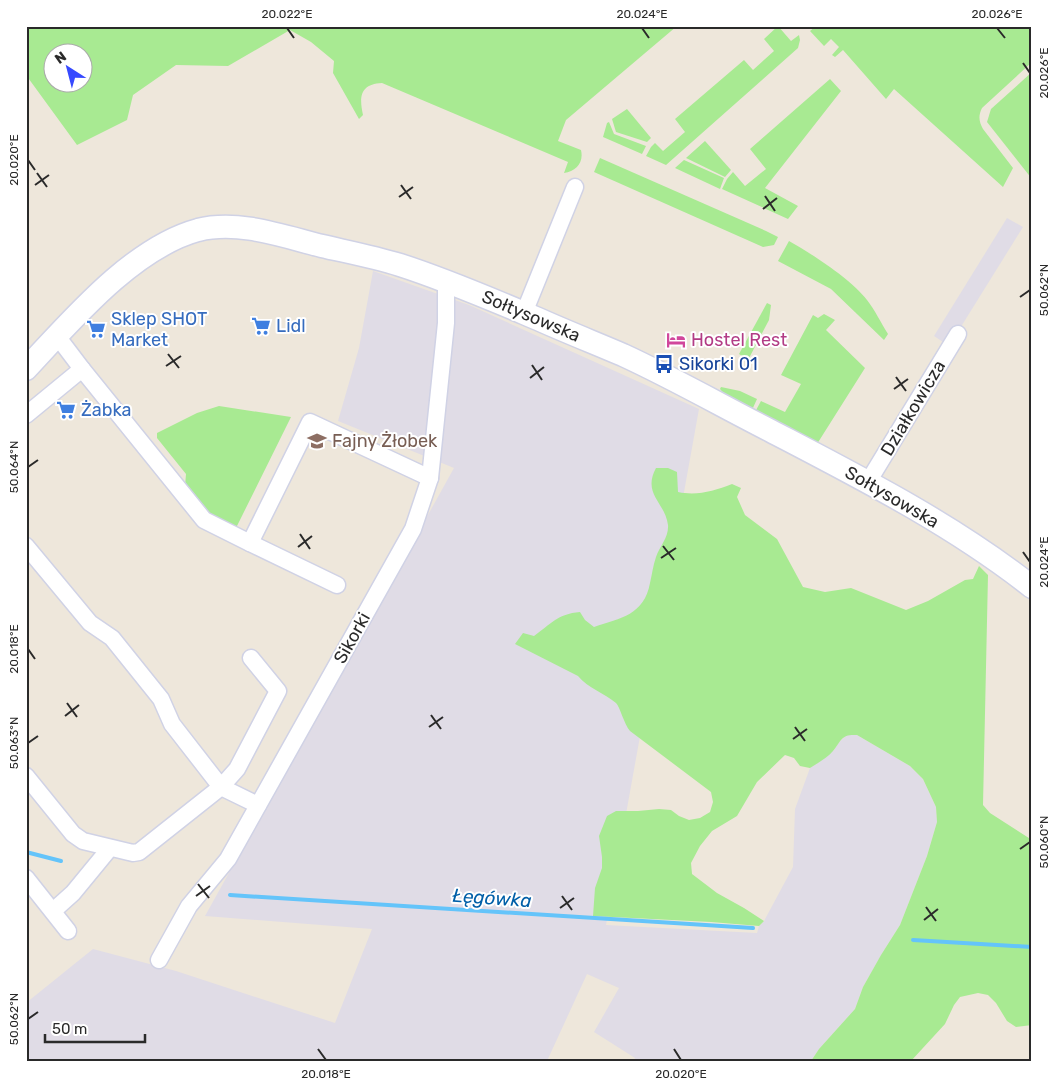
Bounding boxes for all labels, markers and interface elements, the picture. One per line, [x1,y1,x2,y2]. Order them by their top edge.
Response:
text: 20.022°E [262,7,312,21]
text: 20.024°E [616,7,668,21]
text: 20.026°E [971,7,1023,21]
north arrow [42,42,92,92]
text: 20.026°E [1037,47,1051,99]
text: N [52,48,70,68]
text: 20.020°E [7,134,21,186]
text: 50.062°N [1037,264,1051,316]
street label: Sołtysowska [478,285,584,347]
place label: Sklep SHOT Market [111,308,207,351]
supermarket icon: Lidl [250,315,272,337]
place label: Lidl [276,315,306,337]
supermarket icon: Sklep SHOT Market [85,318,107,340]
hotel icon: Hostel Rest [665,329,687,351]
place label: Hostel Rest [691,329,787,351]
bus stop icon: Sikorki 01 [653,353,675,375]
place label: Sikorki 01 [679,353,758,375]
street label: Działkowicza [876,356,950,460]
supermarket icon: Żabka [55,399,77,421]
place label: Żabka [81,399,132,421]
school or university icon: Fajny Żłobek [306,430,328,452]
place label: Fajny Żłobek [332,430,438,452]
text: 50.064°N [7,441,21,493]
street label: Sołtysowska [841,461,943,533]
text: 20.024°E [1037,536,1051,588]
street label: Sikorki [329,609,375,667]
text: 20.018°E [7,624,21,674]
text: 50.063°N [7,717,21,769]
text: 50.060°N [1037,816,1051,868]
water label: Łęgówka [452,884,532,912]
text: 50.062°N [7,993,21,1045]
scale bar [45,1012,145,1044]
text: 50 m [52,1020,87,1038]
text: 20.018°E [301,1067,351,1081]
text: 20.020°E [655,1067,707,1081]

